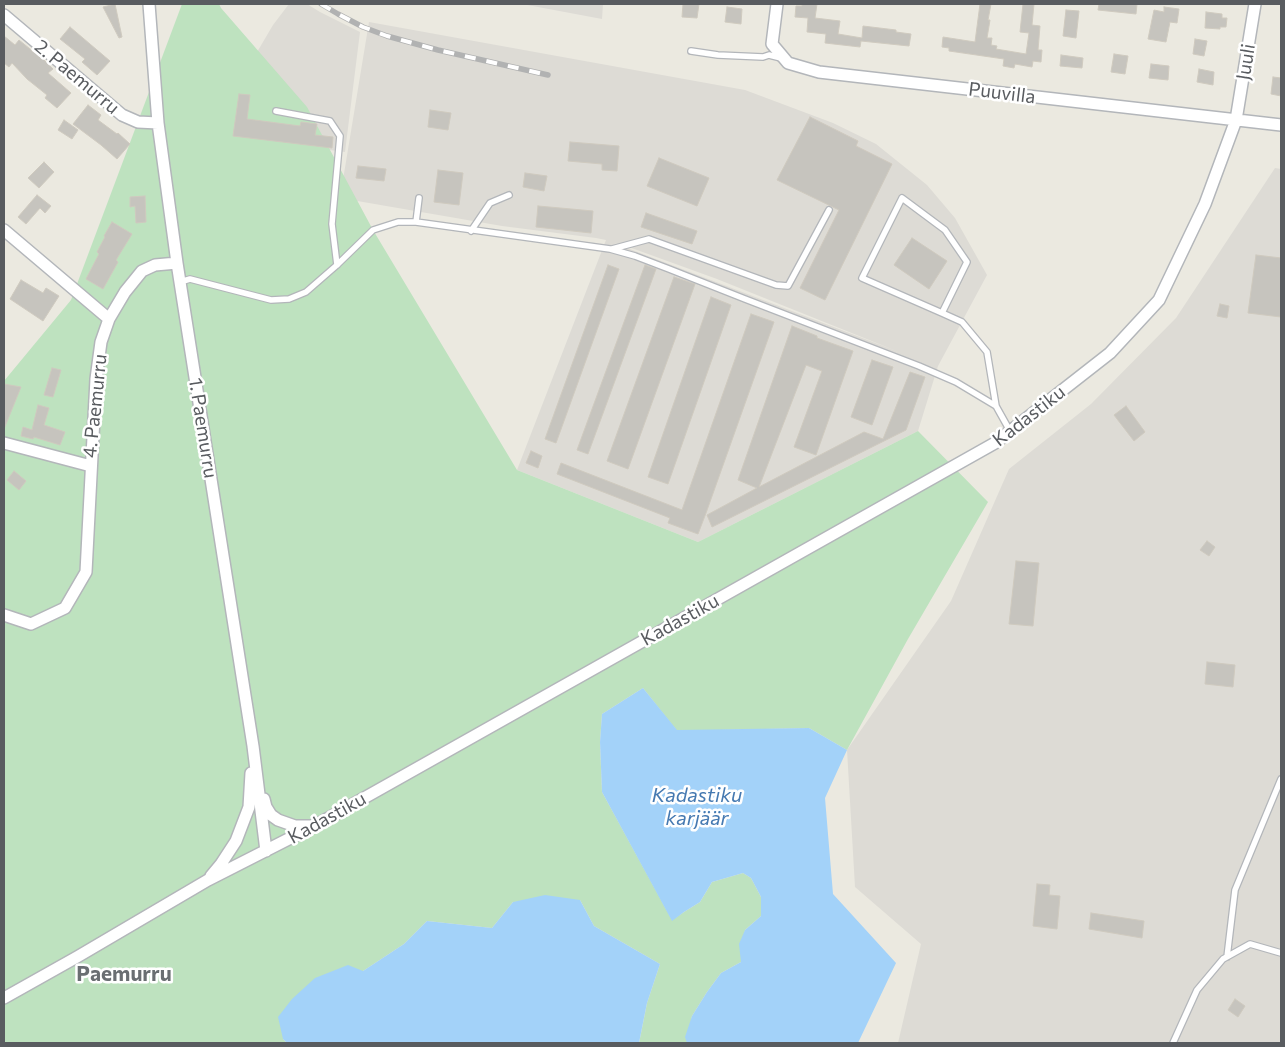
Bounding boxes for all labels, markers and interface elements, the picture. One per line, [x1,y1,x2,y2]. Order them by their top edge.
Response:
street label: 2. Paemurru [30,35,124,119]
street label: Juuli [1232,42,1260,82]
street label: Puuvilla [967,78,1037,108]
street label: 4. Paemurru [78,353,112,459]
street label: 1. Paemurru [184,376,222,480]
street label: Kadastiku [988,381,1070,451]
street label: Kadastiku [637,589,723,651]
water label: Kadastiku karjäär [652,783,742,830]
street label: Kadastiku [284,787,370,849]
district label: Paemurru [76,961,172,987]

